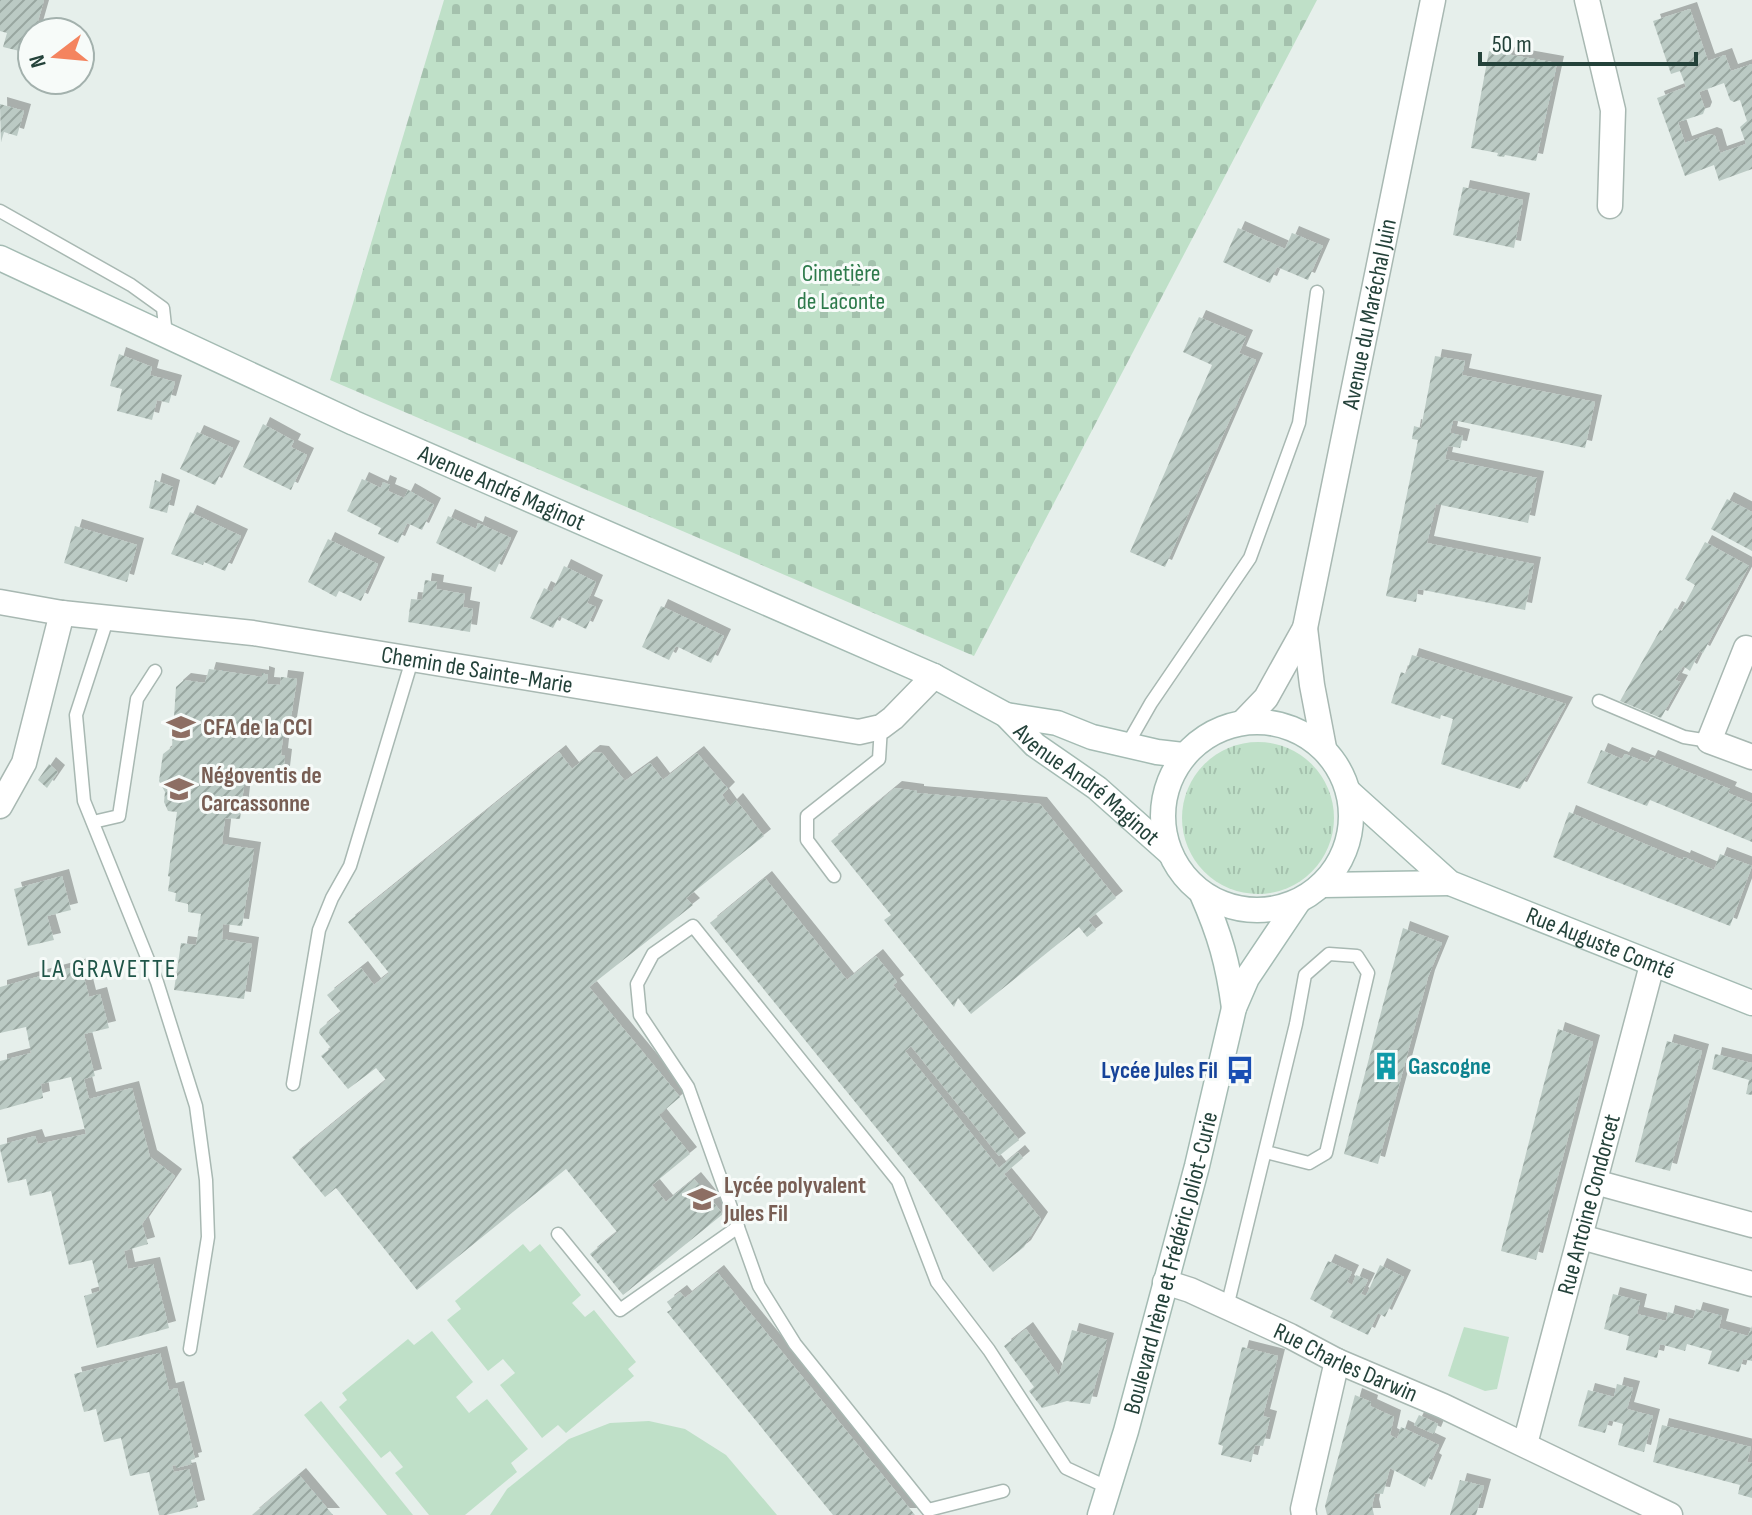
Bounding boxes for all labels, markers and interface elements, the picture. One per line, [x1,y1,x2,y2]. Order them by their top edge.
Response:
north arrow [16,16,96,96]
scale bar [1480,16,1696,66]
text: 50 m [1492,30,1532,59]
text: N [24,52,53,70]
street label: Avenue du Maréchal Juin [1335,216,1403,412]
park label: Cimetière de Laconte [797,259,885,316]
street label: Avenue André Maginot [413,438,590,537]
street label: Chemin de Sainte-Marie [379,640,575,700]
school or university icon: CFA de la CCI [166,712,196,742]
place label: CFA de la CCI [203,713,313,742]
street label: Avenue André Maginot [1007,717,1166,851]
place label: Négoventis de Carcassonne [201,761,322,818]
school or university icon: Négoventis de Carcassonne [164,774,194,804]
street label: Rue Auguste Comté [1522,900,1679,985]
district label: LA GRAVETTE [41,954,177,985]
building icon: Gascogne [1371,1051,1401,1081]
place label: Gascogne [1408,1052,1491,1081]
bus stop icon: Lycée Jules Fil [1225,1055,1255,1085]
place label: Lycée Jules Fil [1101,1056,1218,1085]
street label: Boulevard Irène et Frédéric Joliot-Curie [1117,1109,1224,1417]
street label: Rue Antoine Condorcet [1551,1111,1626,1298]
place label: Lycée polyvalent Jules Fil [723,1171,866,1228]
school or university icon: Lycée polyvalent Jules Fil [687,1184,717,1214]
street label: Rue Charles Darwin [1269,1316,1422,1408]

